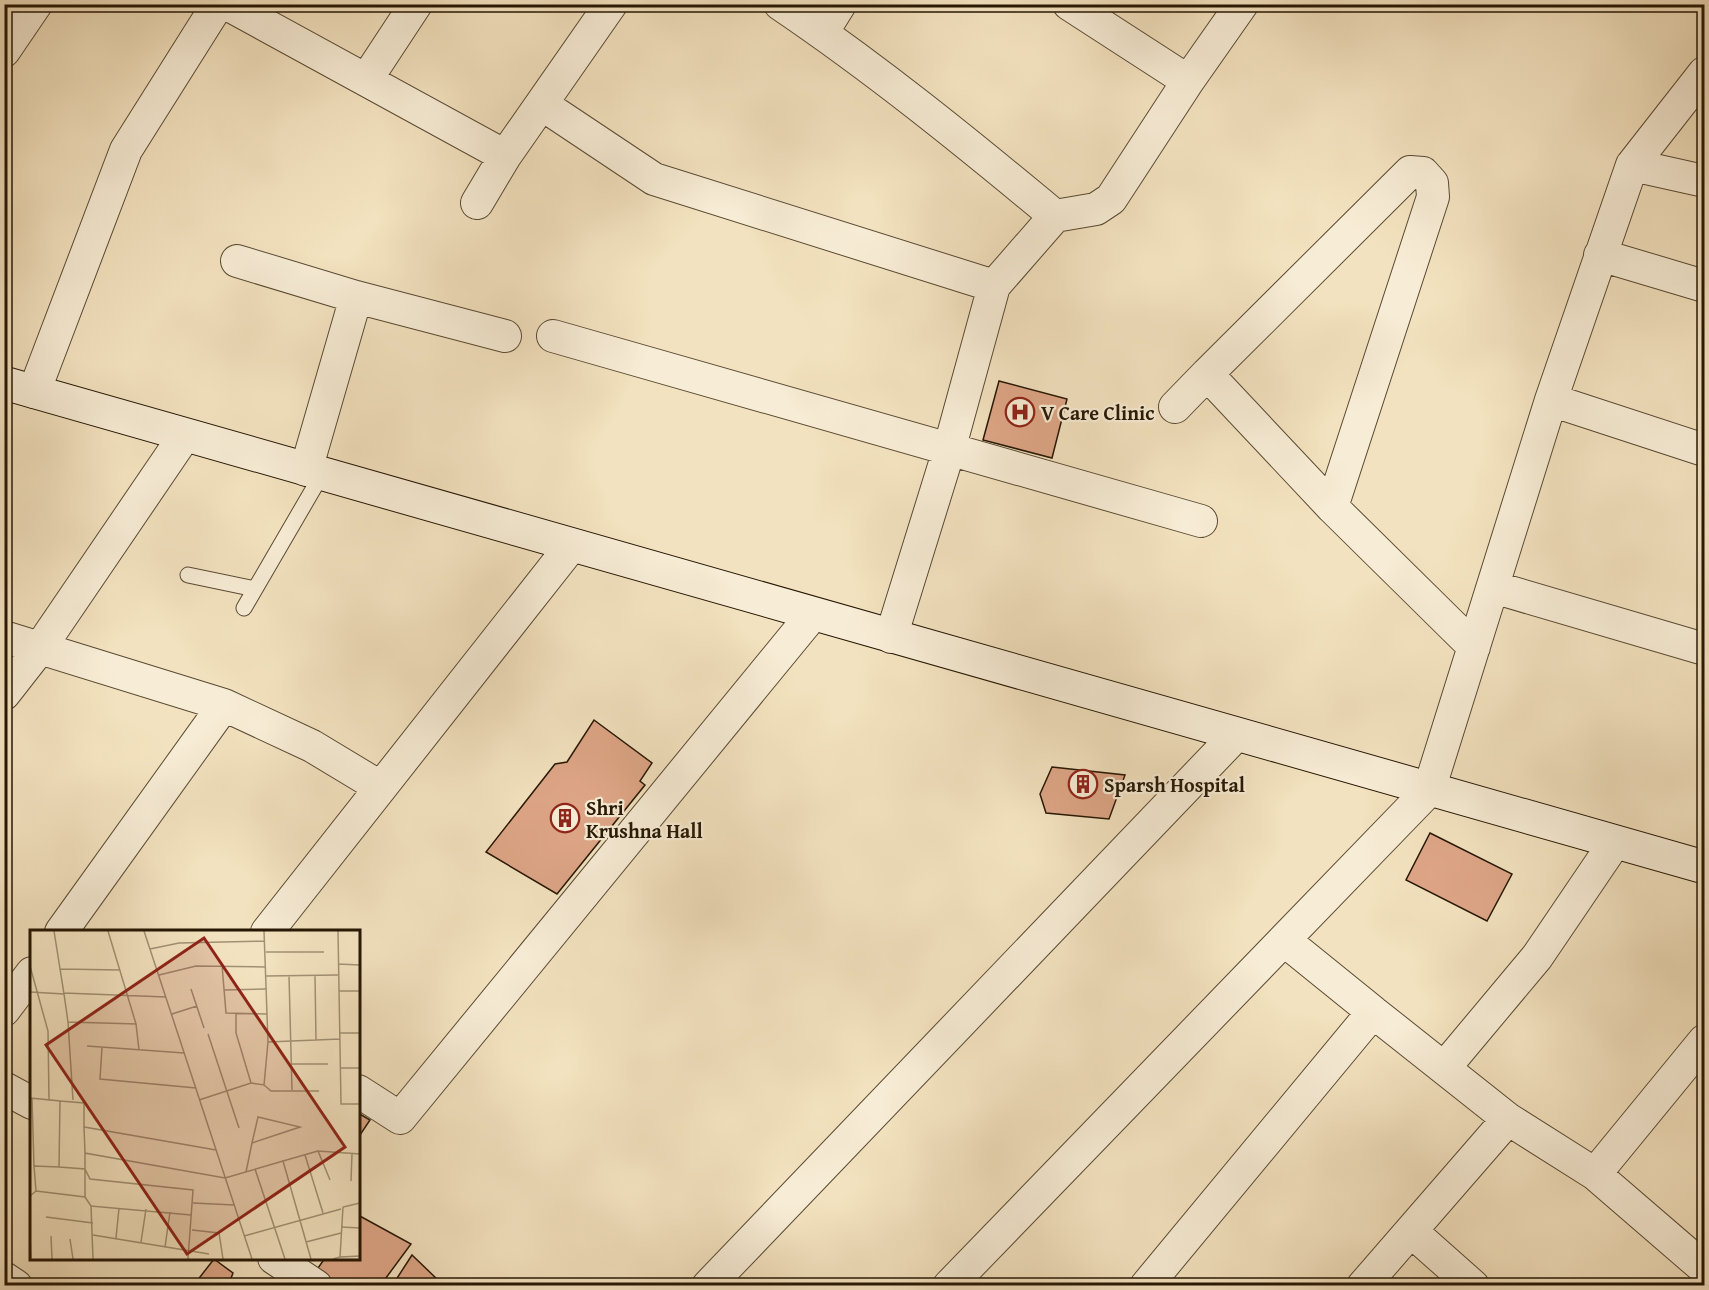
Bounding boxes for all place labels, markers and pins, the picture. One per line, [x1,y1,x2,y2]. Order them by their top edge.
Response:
hospital icon: V Care Clinic [1004,396,1036,428]
place label: V Care Clinic [1041,398,1154,427]
building icon: Sparsh Hospital [1067,768,1099,800]
place label: Sparsh Hospital [1104,770,1245,799]
place label: Shri Krushna Hall [586,793,703,845]
building icon: Shri Krushna Hall [549,802,581,834]

